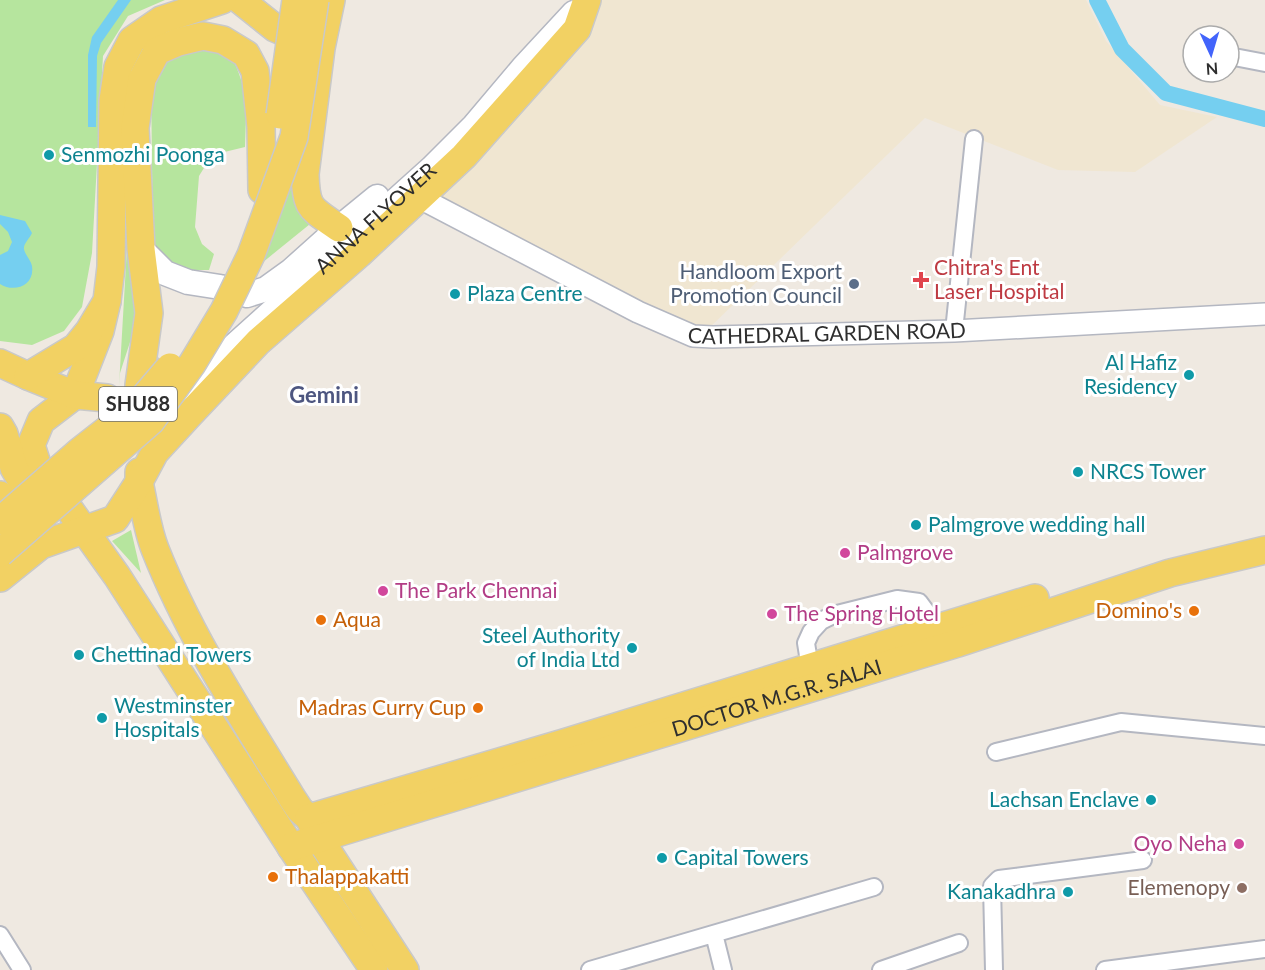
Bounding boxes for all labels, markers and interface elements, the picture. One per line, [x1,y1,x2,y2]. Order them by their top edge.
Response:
north arrow [1181,24,1241,84]
text: N [1205,60,1219,79]
place label: Senmozhi Poonga [61,141,225,166]
marker: Senmozhi Poonga [42,148,56,162]
street label: ANNA FLYOVER [309,156,441,278]
place label: Chitra's Ent Laser Hospital [934,254,1064,303]
place label: Handloom Export Promotion Council [670,258,842,307]
marker: Chitra's Ent Laser Hospital [912,271,930,289]
marker: Handloom Export Promotion Council [847,277,861,291]
place label: Plaza Centre [467,280,583,305]
marker: Plaza Centre [448,287,462,301]
street label: CATHEDRAL GARDEN ROAD [687,316,967,348]
place label: Al Hafiz Residency [1084,349,1177,398]
marker: Al Hafiz Residency [1182,368,1196,382]
district label: Gemini [289,381,359,408]
road number: SHU88 [99,387,177,421]
place label: NRCS Tower [1090,458,1206,483]
marker: NRCS Tower [1071,465,1085,479]
place label: Palmgrove wedding hall [928,511,1145,536]
marker: Palmgrove wedding hall [909,518,923,532]
place label: Palmgrove [857,539,953,564]
marker: Palmgrove [838,546,852,560]
place label: The Park Chennai [395,577,558,602]
marker: The Park Chennai [376,584,390,598]
place label: Domino's [1096,597,1182,622]
place label: The Spring Hotel [784,600,939,625]
marker: Domino's [1187,604,1201,618]
place label: Aqua [333,606,381,631]
marker: The Spring Hotel [765,607,779,621]
marker: Aqua [314,613,328,627]
place label: Steel Authority of India Ltd [482,622,620,671]
place label: Chettinad Towers [91,641,252,666]
marker: Steel Authority of India Ltd [625,641,639,655]
marker: Chettinad Towers [72,648,86,662]
street label: DOCTOR M.G.R. SALAI [668,653,884,741]
place label: Westminster Hospitals [114,692,232,741]
place label: Madras Curry Cup [298,694,466,719]
marker: Madras Curry Cup [471,701,485,715]
marker: Westminster Hospitals [95,711,109,725]
place label: Lachsan Enclave [989,786,1139,811]
marker: Lachsan Enclave [1144,793,1158,807]
place label: Oyo Neha [1133,830,1227,855]
marker: Oyo Neha [1232,837,1246,851]
place label: Capital Towers [674,844,809,869]
marker: Capital Towers [655,851,669,865]
place label: Thalappakatti [285,863,409,888]
marker: Thalappakatti [266,870,280,884]
place label: Elemenopy [1128,874,1230,899]
place label: Kanakadhra [947,878,1056,903]
marker: Elemenopy [1235,881,1249,895]
marker: Kanakadhra [1061,885,1075,899]

